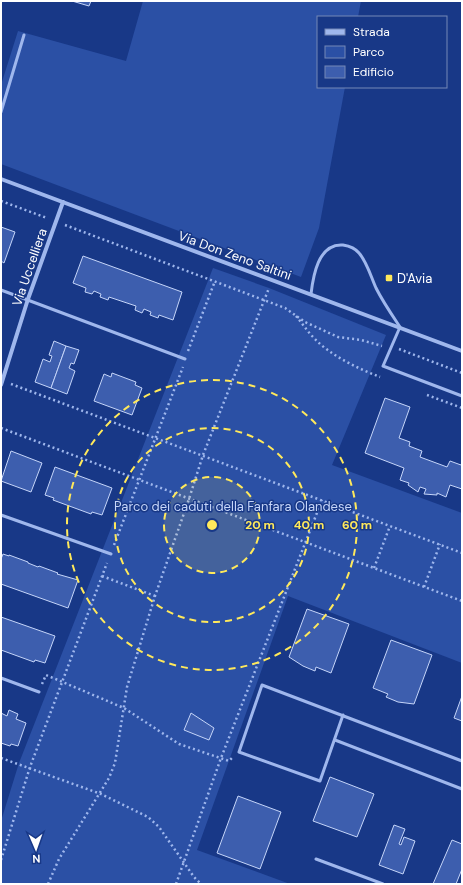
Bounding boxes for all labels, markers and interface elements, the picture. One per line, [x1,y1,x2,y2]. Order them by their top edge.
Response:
legend [317,16,447,88]
text: Strada [353,24,390,40]
text: Parco [353,44,384,60]
text: Edificio [353,64,394,80]
street label: Via Uccelliera [8,226,51,308]
street label: Via Don Zeno Saltini [176,227,294,284]
place label: D'Avia [397,270,432,287]
marker: D'Avia [384,273,394,283]
park label: Parco dei caduti della Fanfara Olandese [114,498,352,515]
text: 20 m [245,517,275,533]
text: 40 m [294,517,324,533]
text: 60 m [342,517,372,533]
centre of rings [205,518,219,532]
north arrow [16,829,56,869]
text: N [32,852,41,866]

